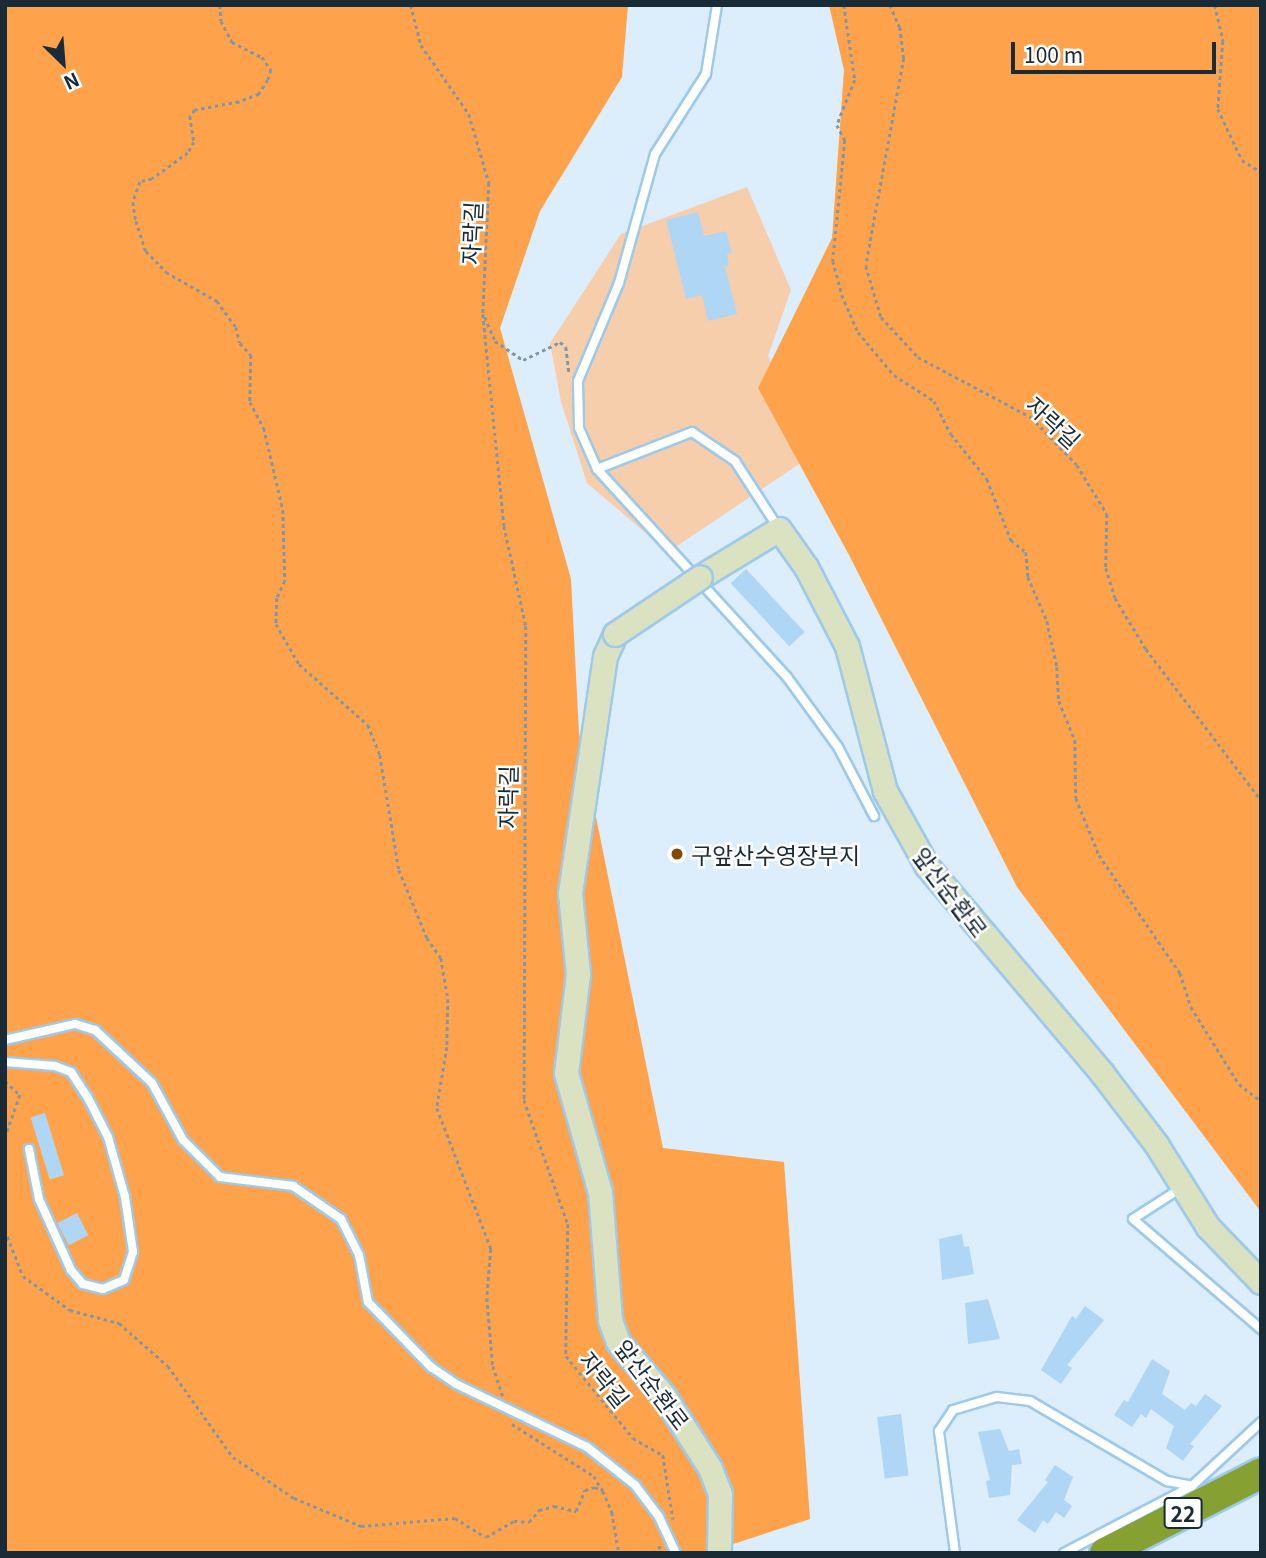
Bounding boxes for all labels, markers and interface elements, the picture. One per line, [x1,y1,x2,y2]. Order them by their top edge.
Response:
north arrow [28,28,98,98]
scale bar [1014,28,1219,72]
text: 100 m [1024,39,1083,69]
text: N [60,67,84,98]
street label: 자락길 [456,201,486,265]
street label: 자락길 [1021,390,1087,454]
street label: 자락길 [493,765,521,829]
place label: 구앞산수영장부지 [691,840,860,868]
street label: 앞산순환로 [908,841,994,943]
marker: 구앞산수영장부지 [669,846,685,862]
street label: 앞산순환로 [610,1333,696,1435]
street label: 자락길 [574,1346,636,1412]
road number: 22 [1162,1496,1204,1530]

